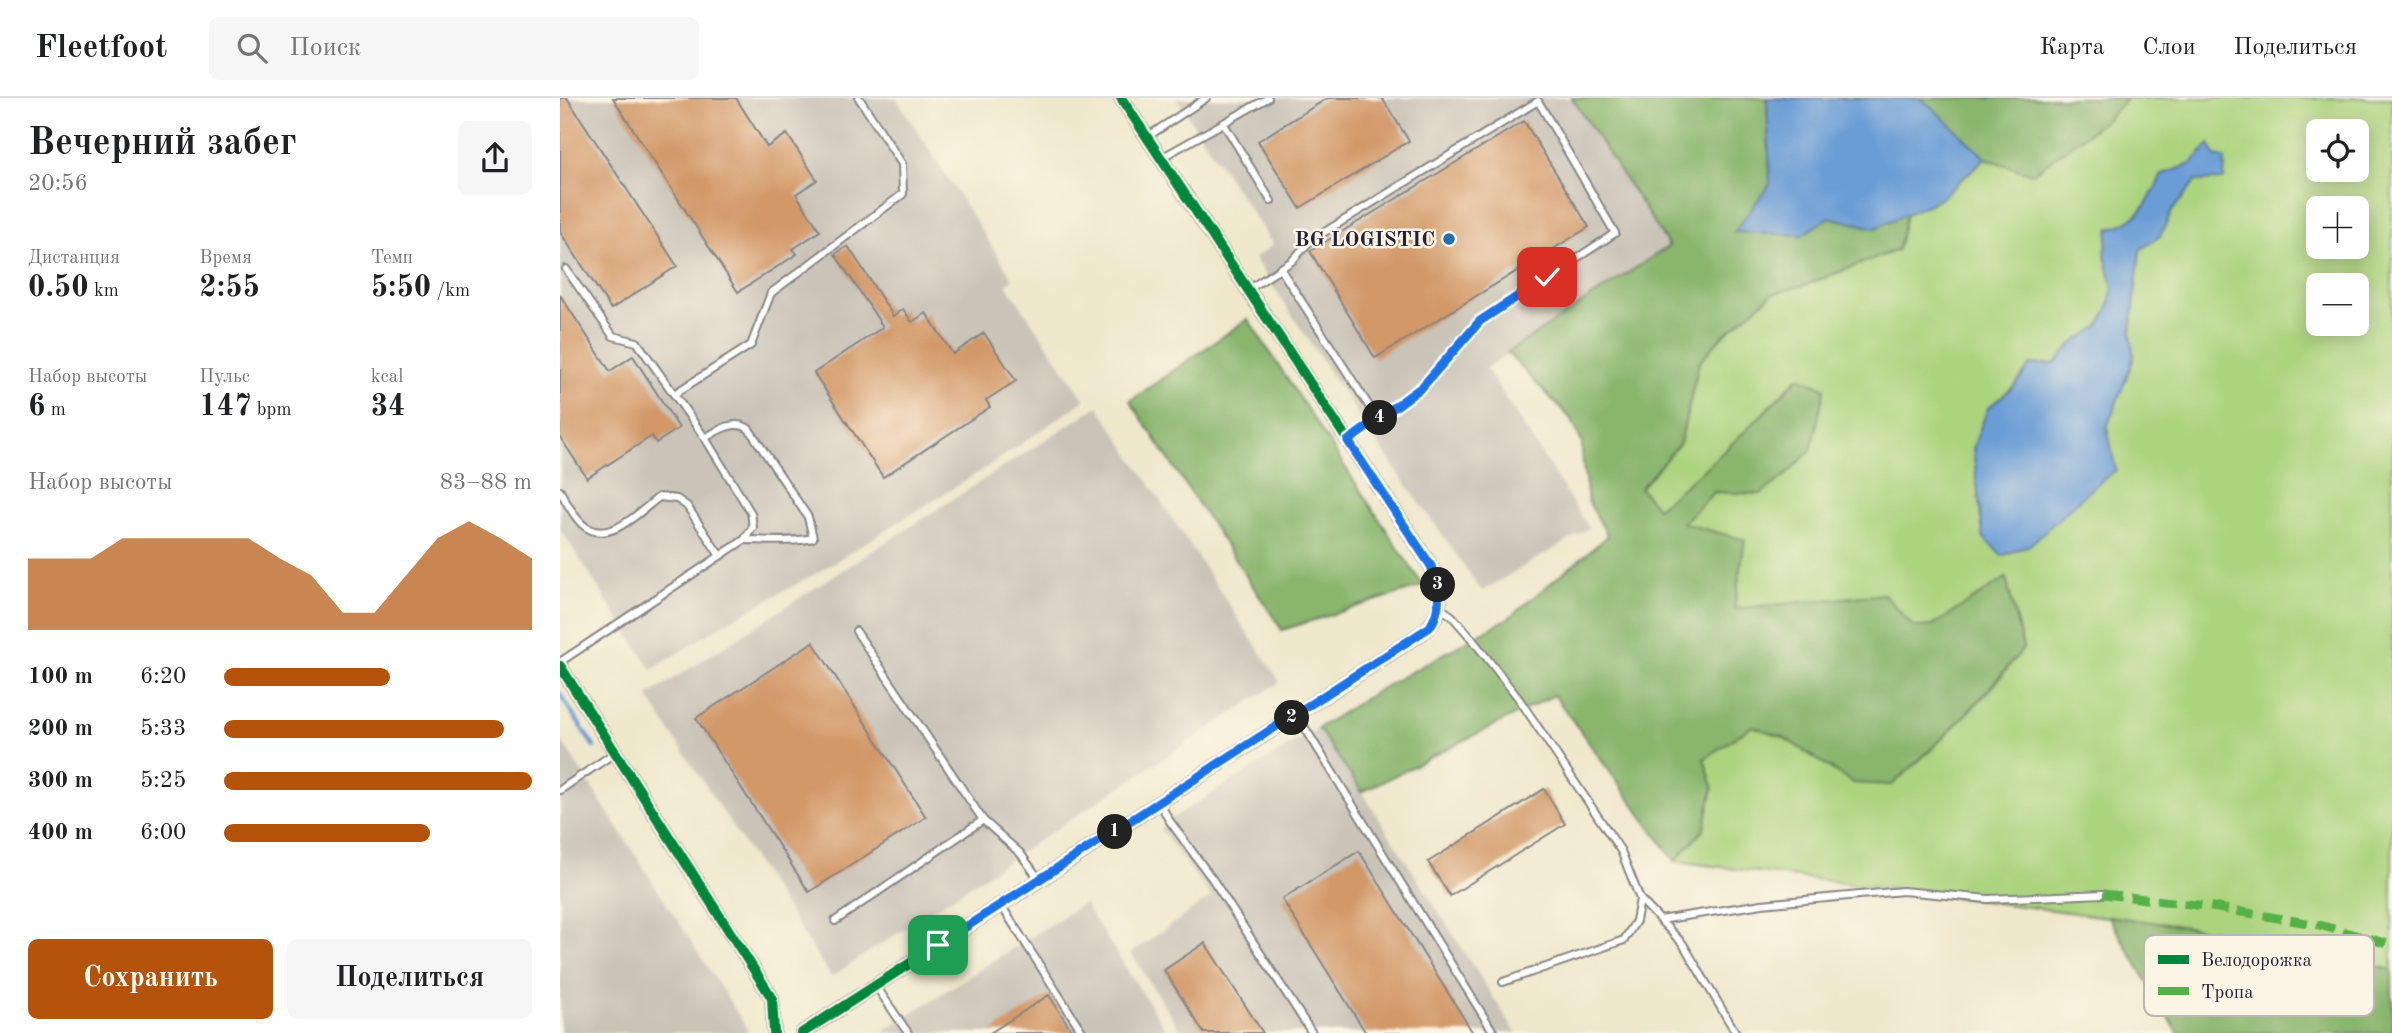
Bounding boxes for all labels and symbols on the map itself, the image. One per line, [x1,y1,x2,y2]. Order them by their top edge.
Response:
place label: BG LOGISTIC [1295,230,1435,251]
marker: BG LOGISTIC [1441,231,1457,247]
pin [1517,247,1577,307]
pin: 4 [1362,400,1398,436]
pin: 3 [1420,568,1456,602]
pin: 2 [1274,700,1310,736]
pin: 1 [1098,814,1132,850]
pin [908,915,968,975]
legend [2144,935,2374,1016]
text: Велодорожка [2201,952,2312,971]
text: Тропа [2201,984,2254,1003]

